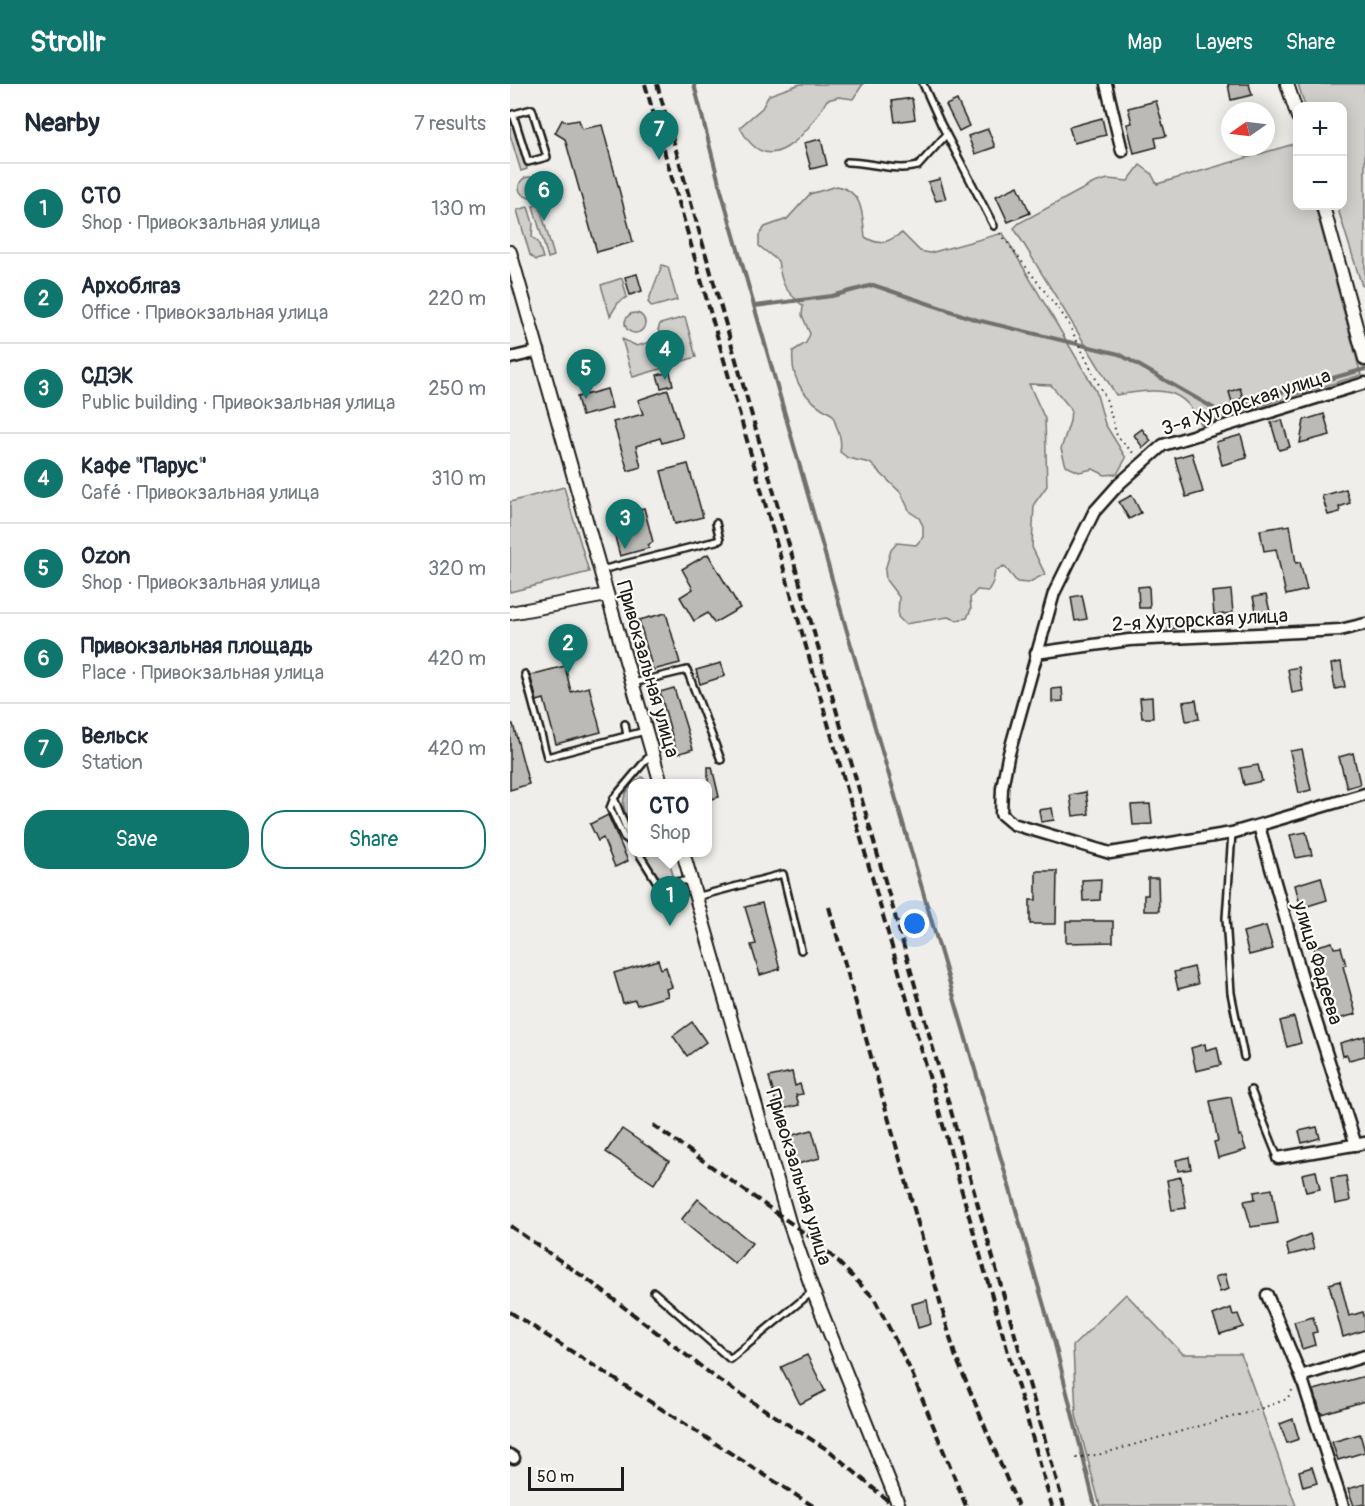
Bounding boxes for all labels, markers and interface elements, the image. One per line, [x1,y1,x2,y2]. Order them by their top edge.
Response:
text: Strollr [30,25,105,60]
text: Map [1127,29,1162,56]
text: Layers [1195,29,1253,56]
text: Share [1286,29,1335,56]
north arrow [1221,102,1275,156]
map controls [1293,102,1347,210]
button: + [1293,102,1347,156]
text: Nearby [24,107,100,139]
pin: 7 [640,110,678,160]
text: 7 results [414,111,486,136]
button: − [1293,156,1347,210]
pin: 6 [525,172,564,221]
text: СТО [81,182,121,210]
text: 1 [40,196,47,221]
text: 130 m [431,196,486,221]
text: Shop · Привокзальная улица [81,210,320,235]
text: Архоблгаз [81,272,181,300]
text: 2 [38,286,49,311]
text: 220 m [428,286,486,311]
text: Office · Привокзальная улица [81,300,328,325]
pin: 4 [646,330,684,380]
pin: 5 [566,350,606,399]
text: СДЭК [81,362,134,390]
street label: 3-я Хуторская улица [1158,363,1334,441]
text: 3 [38,376,49,401]
text: 250 m [428,376,486,401]
text: Public building · Привокзальная улица [81,390,395,415]
text: Кафе "Парус" [81,452,207,480]
text: 4 [38,466,49,491]
text: 310 m [431,466,486,491]
text: Café · Привокзальная улица [81,480,319,505]
pin: 3 [606,500,644,549]
text: Ozon [81,542,130,570]
text: 5 [38,556,49,581]
text: 320 m [428,556,486,581]
text: Shop · Привокзальная улица [81,570,320,595]
street label: Привокзальная улица [611,578,685,760]
street label: 2-я Хуторская улица [1111,603,1289,637]
pin: 2 [548,624,588,674]
text: Привокзальная площадь [81,632,313,660]
text: 6 [38,646,49,671]
text: 420 m [427,646,486,671]
text: Place · Привокзальная улица [81,660,324,685]
text: Вельск [81,722,149,750]
text: 7 [38,736,49,761]
text: 420 m [427,736,486,761]
text: Station [81,750,143,775]
popup [628,779,712,857]
text: СТО [649,792,689,820]
button: Save [24,810,249,869]
button: Share [261,810,486,869]
text: Shop [649,820,691,845]
pin: 1 [650,876,690,926]
street label: улица Фадеева [1287,897,1349,1028]
your location [900,909,929,938]
street label: Привокзальная улица [760,1086,838,1268]
scale bar [528,1464,624,1492]
text: 50 m [537,1467,574,1487]

